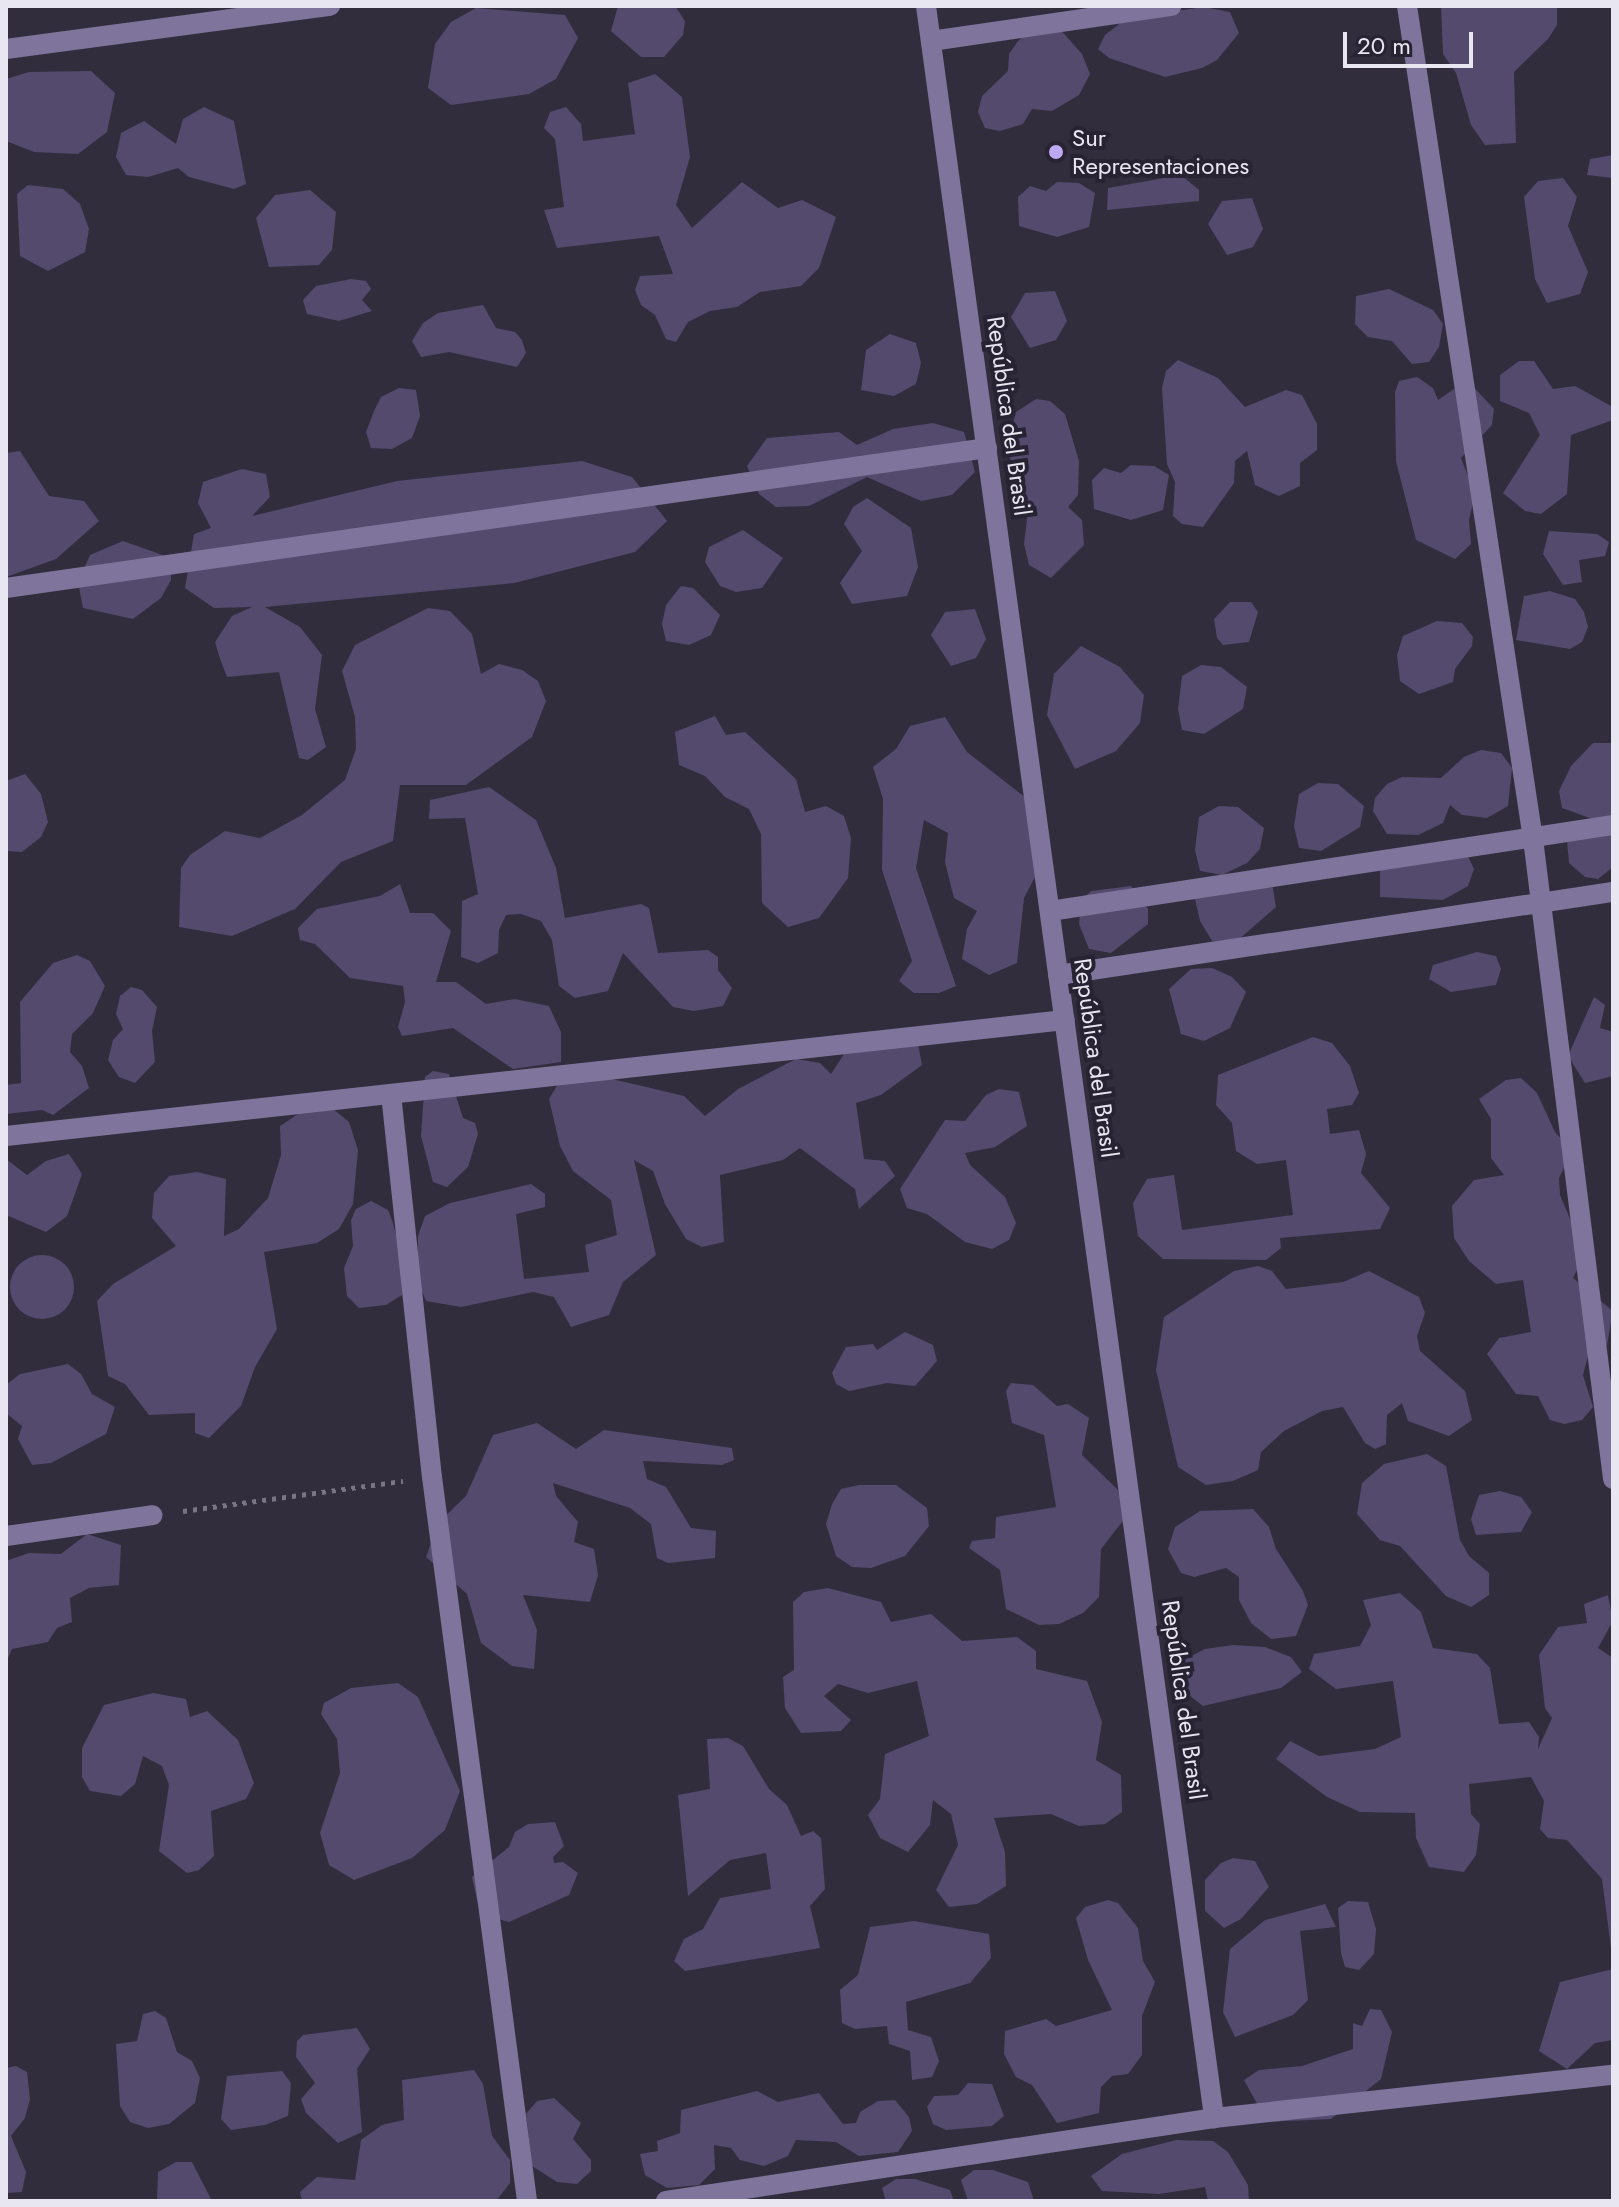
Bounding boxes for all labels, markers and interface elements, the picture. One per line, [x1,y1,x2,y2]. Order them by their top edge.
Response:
scale bar [1347,16,1477,66]
text: 20 m [1357,28,1411,63]
place label: Sur Representaciones [1072,124,1249,180]
marker: Sur Representaciones [1047,143,1065,161]
street label: República del Brasil [981,314,1037,518]
street label: República del Brasil [1068,956,1124,1160]
street label: República del Brasil [1156,1598,1212,1802]

